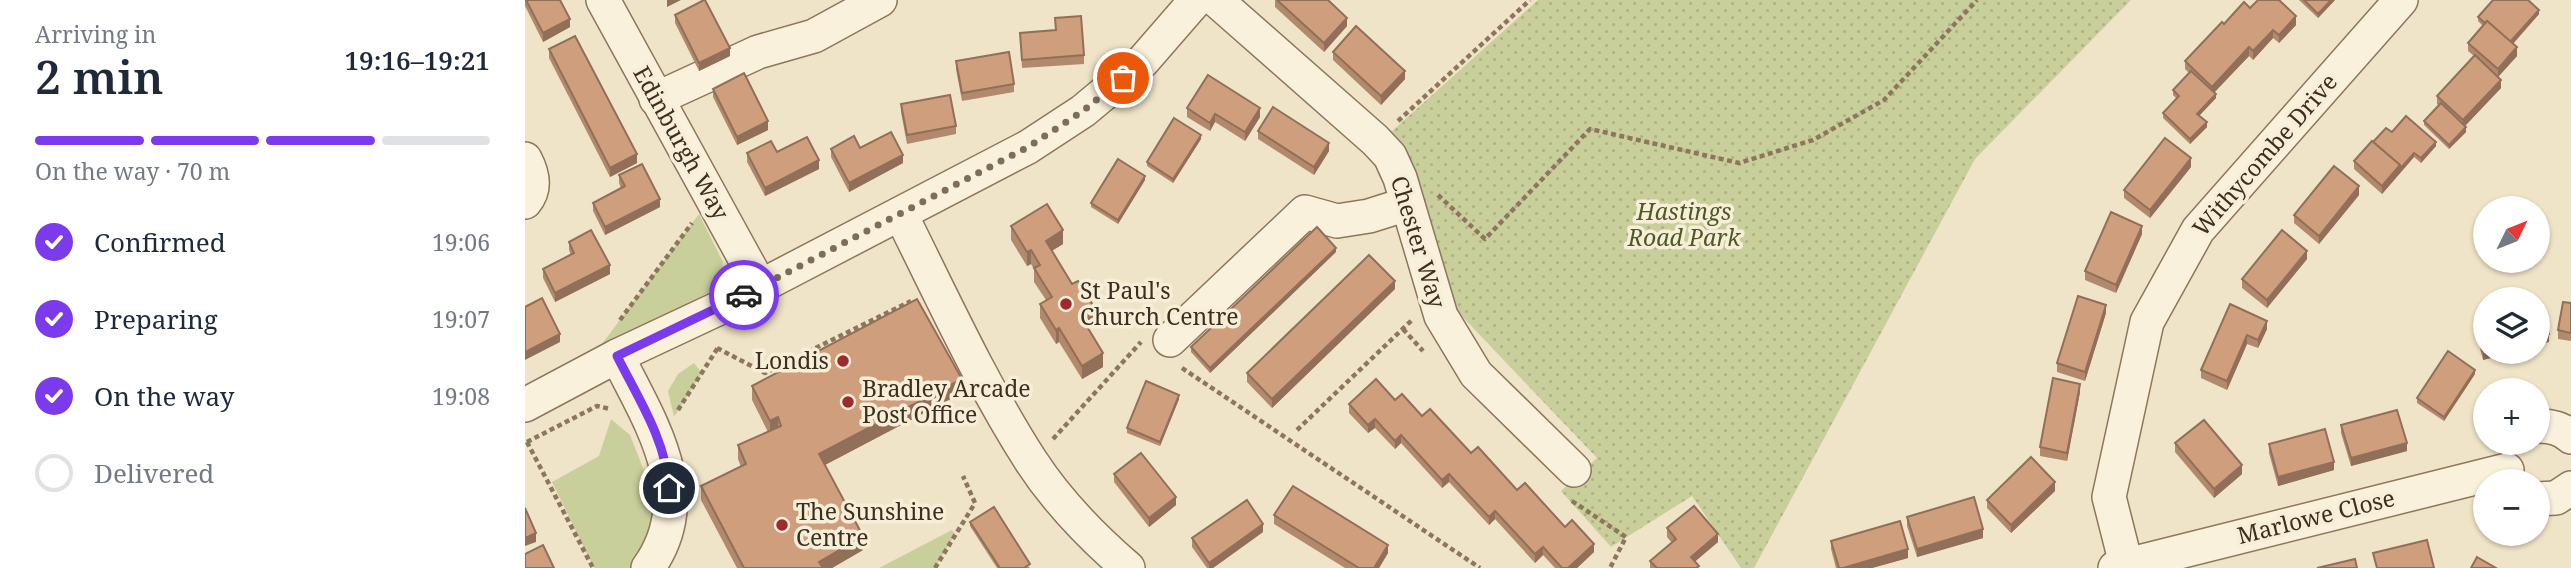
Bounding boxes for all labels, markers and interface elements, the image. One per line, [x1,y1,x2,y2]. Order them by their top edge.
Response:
text: Arriving in [35,18,156,50]
text: 19:16–19:21 [344,42,490,78]
text: 2 min [35,45,163,107]
pin [1093,48,1153,108]
icon: bag [1104,59,1142,97]
street label: Edinburgh Way [626,60,737,225]
street label: Withycombe Drive [2185,66,2344,243]
text: On the way · 70 m [35,155,230,187]
street label: Chester Way [1384,172,1454,312]
park label: Hastings Road Park [1627,195,1741,253]
north arrow [2473,196,2550,273]
map controls [2473,196,2550,546]
icon: check [35,223,73,261]
text: Confirmed [94,224,226,260]
text: 19:06 [432,226,490,258]
courier [709,260,779,330]
place label: St Paul's Church Centre [1080,274,1239,332]
icon: car [725,276,763,314]
button: layers [2473,287,2550,364]
marker: St Paul's Church Centre [1058,296,1074,312]
icon: check [35,300,73,338]
text: Preparing [94,301,218,337]
text: 19:07 [432,303,490,335]
place label: Londis [755,344,829,376]
marker: Londis [835,353,851,369]
place label: Bradley Arcade Post Office [862,372,1031,430]
icon: check [35,377,73,415]
text: On the way [94,378,234,414]
button: + [2473,378,2550,455]
text: 19:08 [432,380,490,412]
marker: Bradley Arcade Post Office [840,394,856,410]
text: Delivered [94,455,214,491]
pin [639,458,699,518]
icon: home [650,469,688,507]
button: − [2473,469,2550,546]
street label: Marlowe Close [2234,481,2398,551]
place label: The Sunshine Centre [796,495,944,553]
marker: The Sunshine Centre [774,517,790,533]

